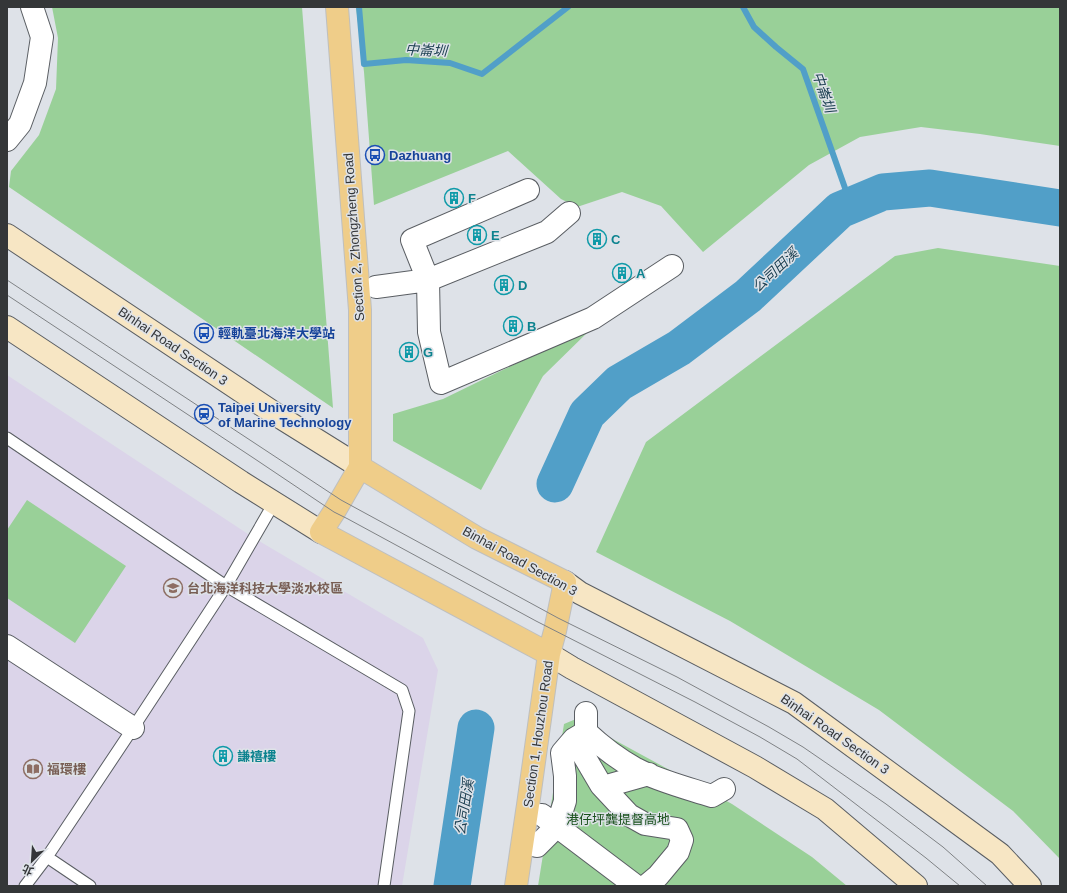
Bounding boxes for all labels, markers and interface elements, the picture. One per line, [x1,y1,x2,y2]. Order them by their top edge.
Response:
water label: 中崙圳 [405,41,449,59]
water label: 中崙圳 [810,70,839,116]
bus stop icon: Dazhuang [364,144,386,166]
place label: Dazhuang [389,148,451,163]
street label: Section 2, Zhongzheng Road [341,152,367,322]
building icon: F [443,187,465,209]
place label: F [468,191,476,206]
building icon: E [466,224,488,246]
place label: E [491,228,500,243]
building icon: C [586,228,608,250]
place label: C [611,232,621,247]
water label: 公司田溪 [749,244,802,295]
building icon: A [611,262,633,284]
place label: A [636,266,646,281]
building icon: D [493,274,515,296]
place label: D [518,278,527,293]
street label: Binhai Road Section 3 [115,304,231,388]
building icon: B [502,315,524,337]
place label: B [527,319,536,334]
bus stop icon: 輕軌臺北海洋大學站 [193,322,215,344]
place label: 輕軌臺北海洋大學站 [218,326,335,341]
building icon: G [398,341,420,363]
place label: G [423,345,433,360]
place label: Taipei University of Marine Technology [218,400,352,430]
station icon: Taipei University of Marine Technology [193,403,215,425]
street label: Binhai Road Section 3 [460,523,580,599]
school or university icon: 台北海洋科技大學淡水校區 [162,577,184,599]
place label: 台北海洋科技大學淡水校區 [187,581,343,596]
street label: Section 1, Houzhou Road [520,660,556,808]
street label: Binhai Road Section 3 [778,691,892,777]
building icon: 謙禧樓 [212,745,234,767]
place label: 謙禧樓 [237,749,276,764]
library icon: 福環樓 [22,758,44,780]
place label: 福環樓 [47,762,86,777]
water label: 公司田溪 [452,776,477,836]
park label: 港仔坪龔提督高地 [566,812,670,827]
north arrow [12,841,52,881]
text: 北 [20,862,35,878]

